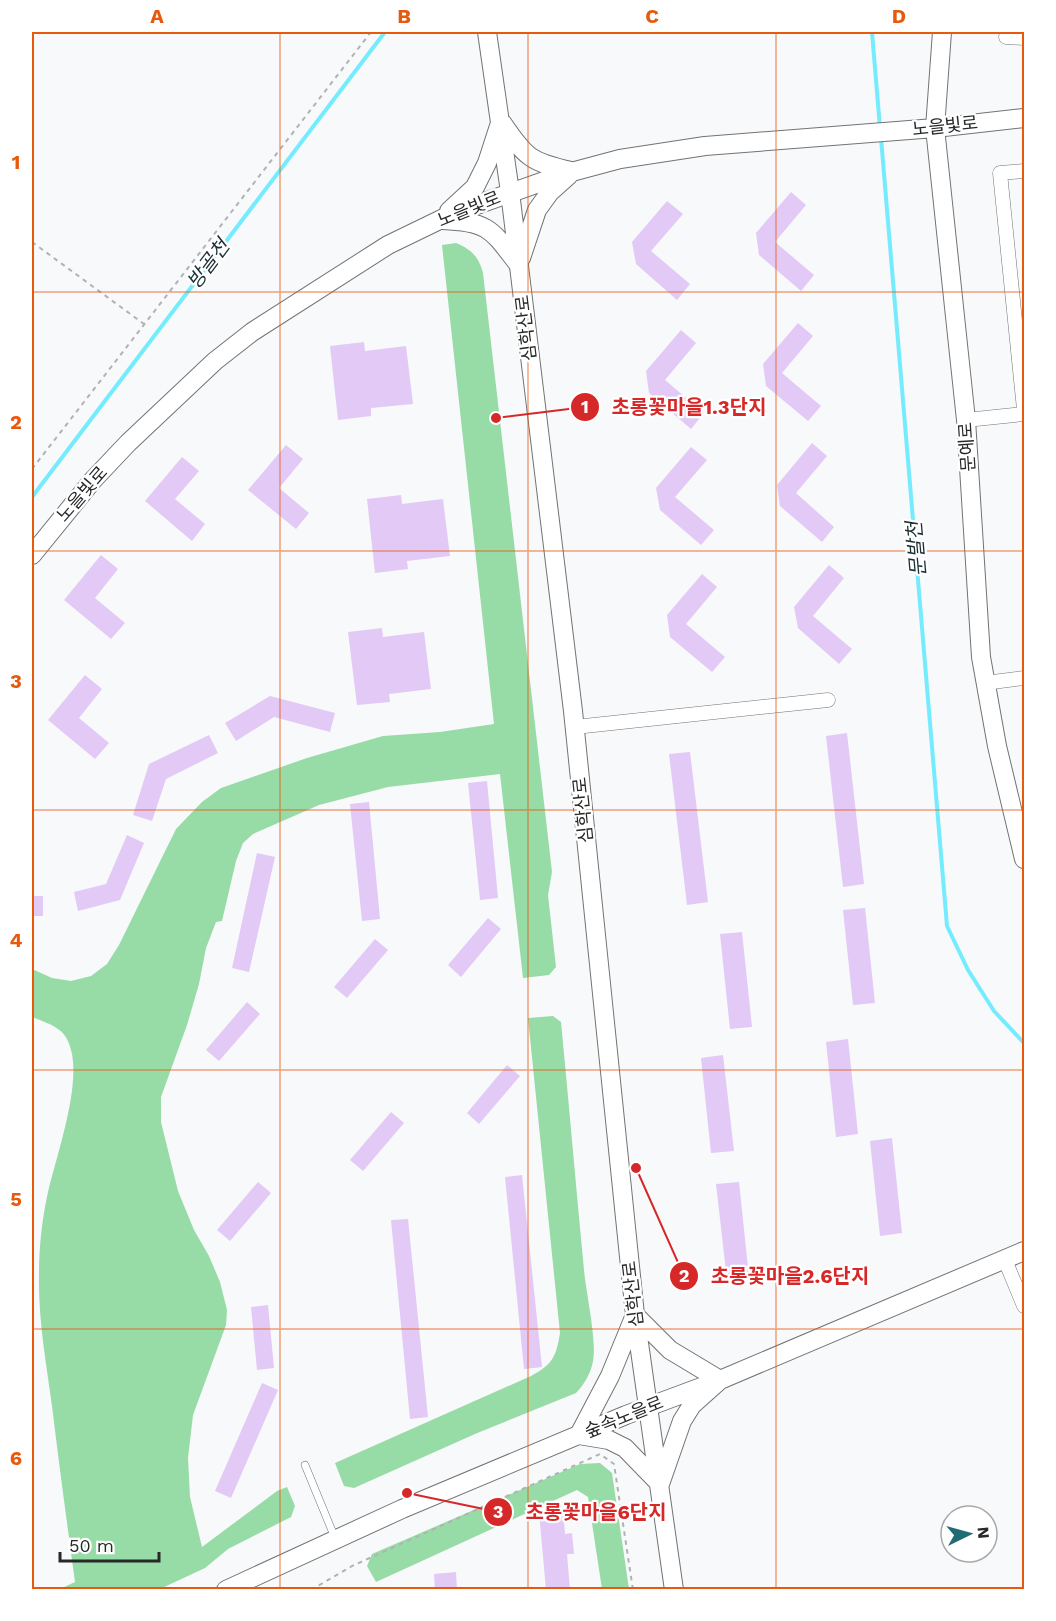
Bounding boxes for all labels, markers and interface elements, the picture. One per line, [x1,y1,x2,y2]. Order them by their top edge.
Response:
text: A [150,4,164,28]
text: B [397,4,411,28]
text: C [645,4,659,28]
text: D [892,4,906,28]
street label: 노을빛로 [911,112,979,139]
text: 1 [12,150,20,174]
street label: 노을빛로 [434,186,503,231]
water label: 방골천 [182,233,236,293]
street label: 심학산로 [511,294,540,362]
callout: 초롱꽃마을1.3단지 [570,388,779,426]
text: 초롱꽃마을1.3단지 [611,395,767,419]
text: 1 [581,396,589,417]
text: 2 [10,410,22,434]
street label: 문예로 [954,422,979,473]
street label: 노을빛로 [52,462,111,526]
water label: 문발천 [901,518,930,578]
text: 3 [10,669,22,693]
street label: 심학산로 [569,776,596,844]
text: 4 [10,928,23,952]
text: 5 [10,1187,22,1211]
callout: 초롱꽃마을2.6단지 [669,1257,881,1295]
street label: 심학산로 [618,1260,647,1328]
text: 초롱꽃마을2.6단지 [711,1264,869,1288]
text: 2 [679,1265,689,1286]
street label: 숲속노을로 [581,1391,666,1442]
text: 6 [10,1446,22,1470]
callout: 초롱꽃마을6단지 [483,1493,678,1531]
text: 초롱꽃마을6단지 [525,1500,667,1524]
text: 3 [493,1501,503,1522]
north arrow [939,1504,999,1564]
scale bar [60,1525,159,1563]
text: N [973,1526,993,1539]
text: 50 m [69,1535,114,1556]

